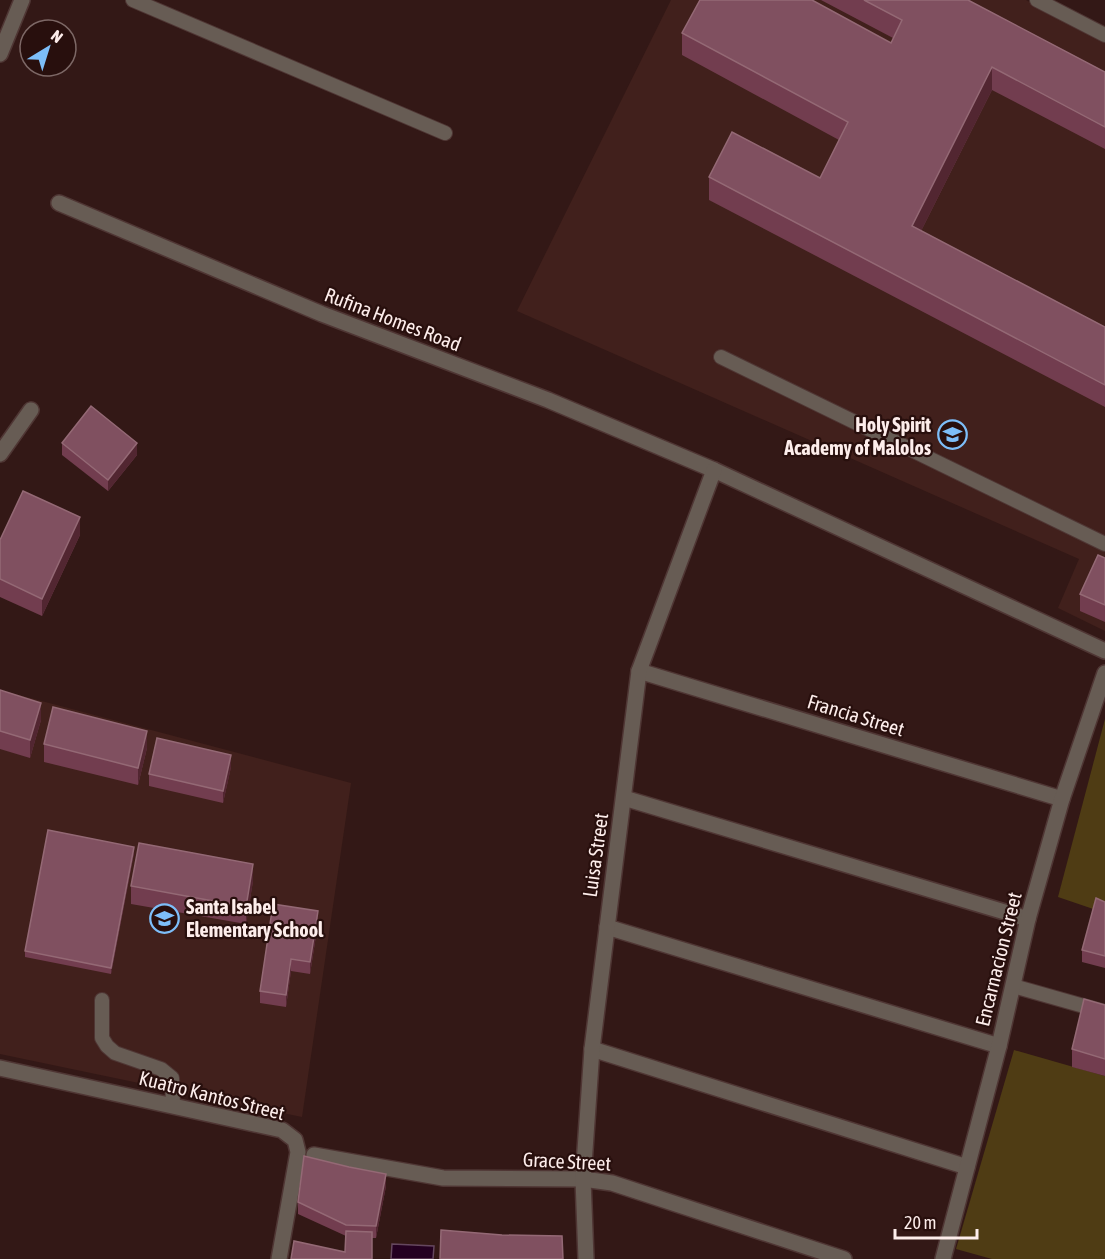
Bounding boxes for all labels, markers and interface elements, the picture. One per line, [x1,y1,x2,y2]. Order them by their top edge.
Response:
north arrow [18,18,78,78]
text: N [48,26,67,46]
street label: Rufina Homes Road [322,282,464,356]
place label: Holy Spirit Academy of Malolos [783,413,931,459]
school or university icon: Holy Spirit Academy of Malolos [936,419,968,451]
street label: Francia Street [805,689,907,741]
street label: Luisa Street [578,811,612,899]
street label: Encarnacion Street [970,889,1026,1029]
place label: Santa Isabel Elementary School [186,895,324,941]
school or university icon: Santa Isabel Elementary School [149,902,181,934]
street label: Kuatro Kantos Street [137,1066,287,1124]
street label: Grace Street [522,1147,612,1175]
scale bar [895,1202,978,1240]
text: 20 m [904,1212,936,1233]

